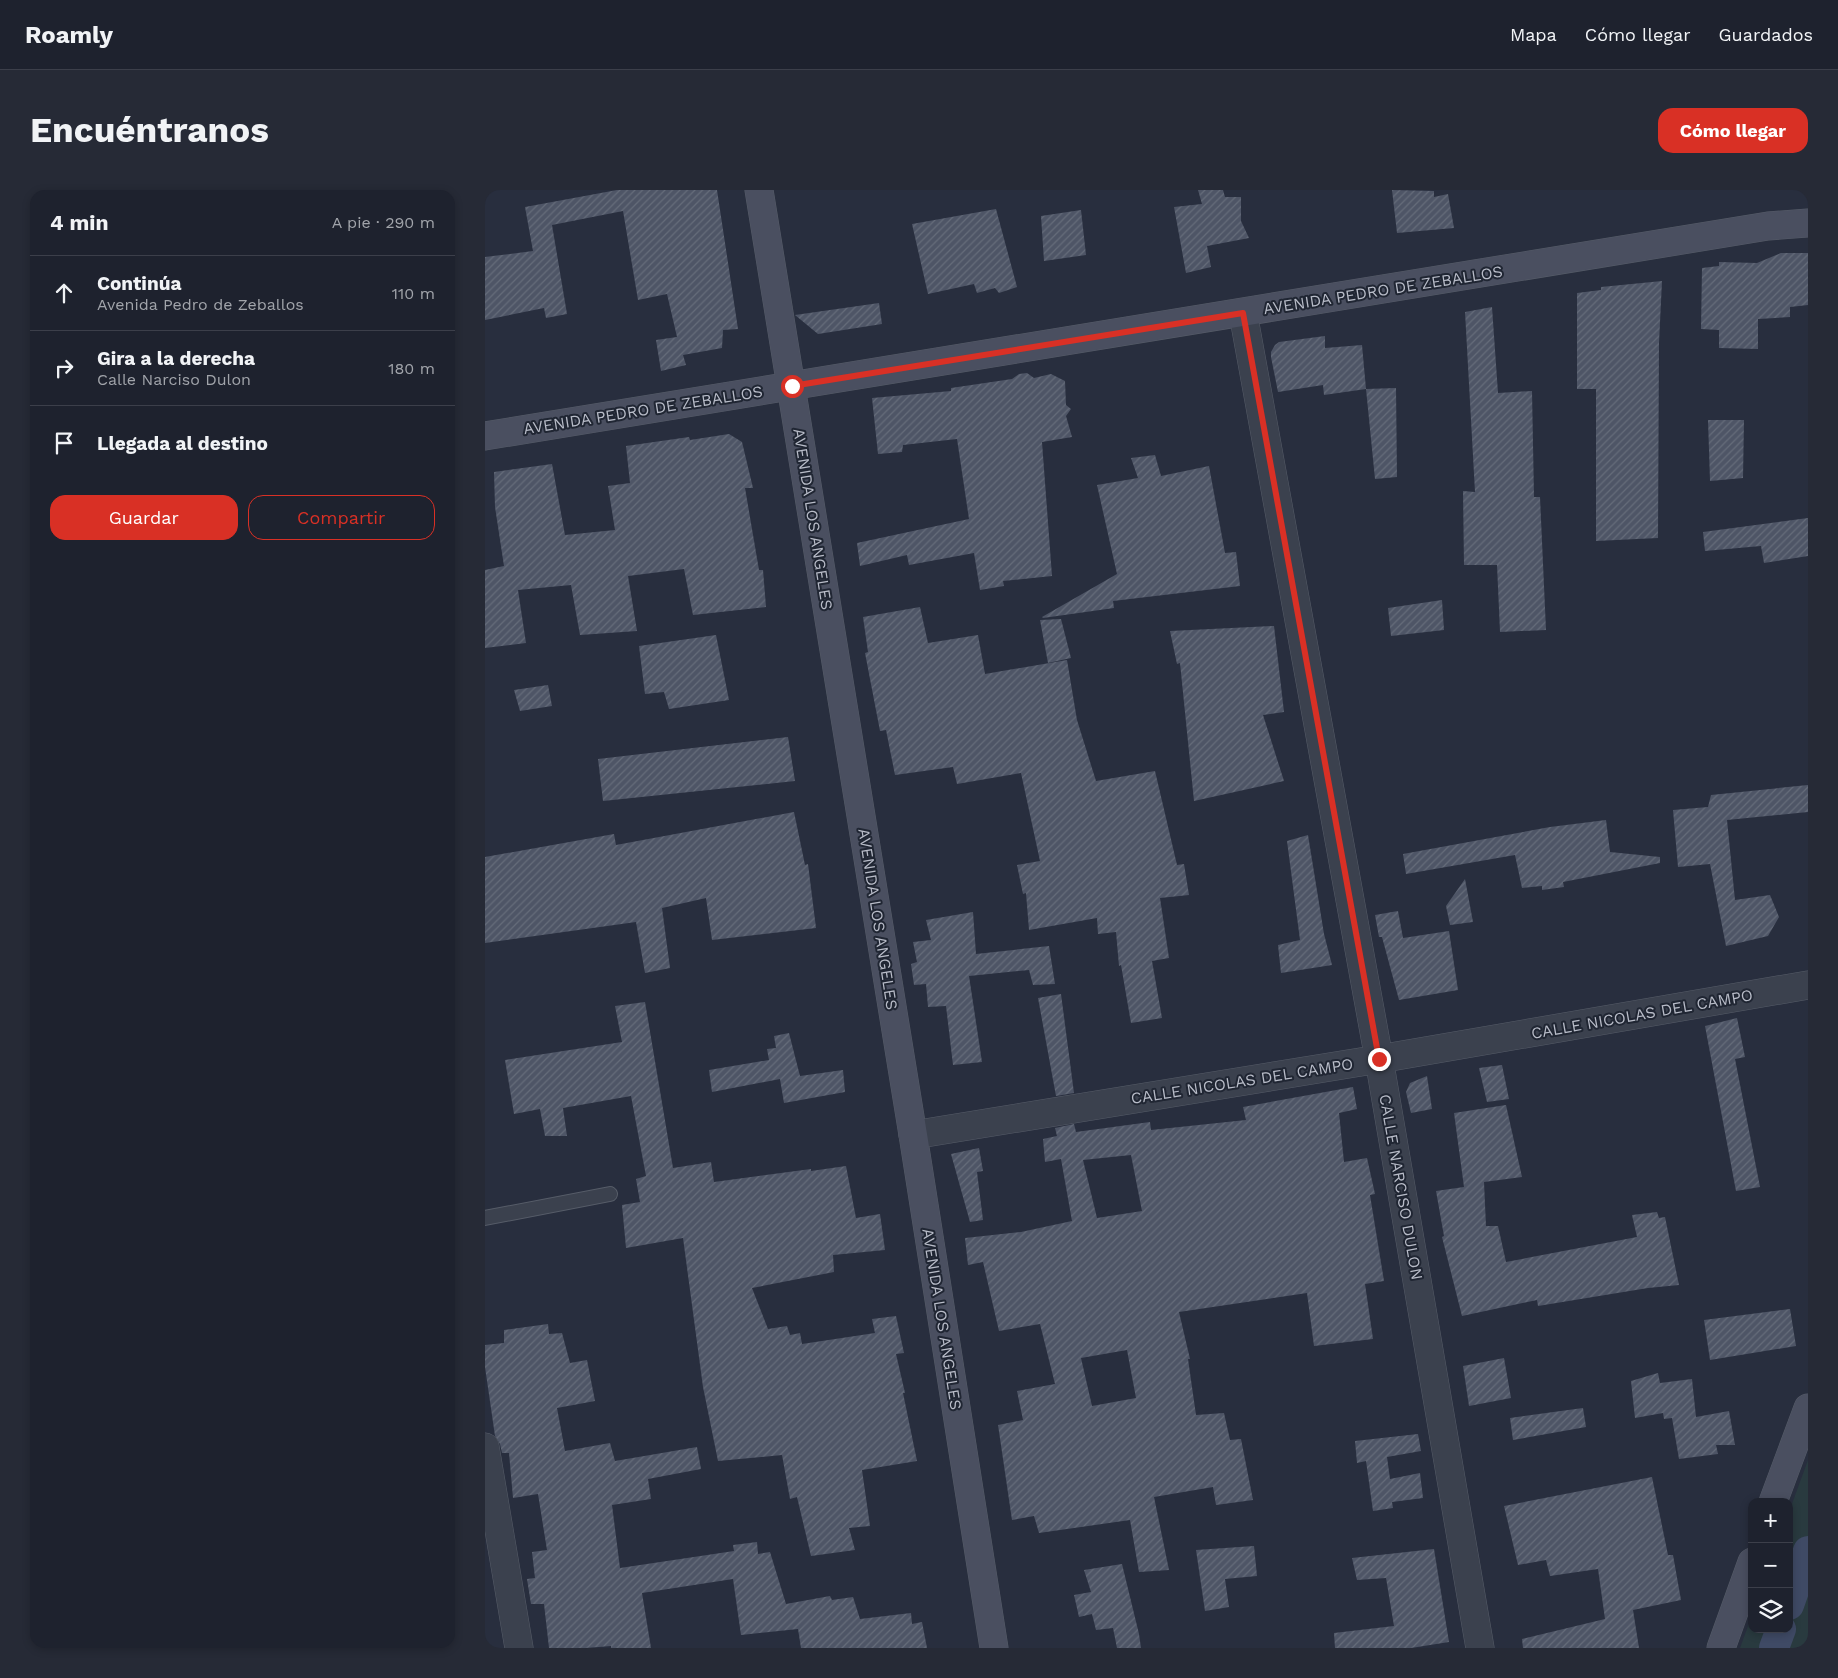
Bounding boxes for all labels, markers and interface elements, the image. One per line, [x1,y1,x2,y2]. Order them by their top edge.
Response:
text: Roamly [25,21,113,49]
text: Mapa [1510,24,1557,45]
text: Cómo llegar [1585,24,1691,45]
text: Guardados [1719,24,1813,45]
button: Cómo llegar [1658,108,1808,153]
text: Encuéntranos [30,109,269,151]
text: 4 min [50,210,108,235]
text: A pie · 290 m [332,213,435,232]
street label: AVENIDA PEDRO DE ZEBALLOS [1262,262,1504,318]
text: Continúa [97,272,181,295]
icon: ahead [50,279,78,307]
text: 110 m [392,284,435,303]
text: Avenida Pedro de Zeballos [97,295,304,314]
text: Gira a la derecha [97,347,255,370]
icon: right [50,354,78,382]
text: 180 m [388,359,435,378]
text: Calle Narciso Dulon [97,370,251,389]
route start [781,375,804,398]
street label: AVENIDA PEDRO DE ZEBALLOS [522,382,764,438]
street label: AVENIDA LOS ANGELES [789,427,837,611]
icon: arrive [50,429,78,457]
text: Llegada al destino [97,432,268,455]
button: Guardar [50,495,238,540]
button: Compartir [248,495,435,540]
street label: AVENIDA LOS ANGELES [854,827,902,1011]
street label: CALLE NICOLAS DEL CAMPO [1530,985,1754,1043]
route end [1368,1048,1391,1071]
street label: CALLE NICOLAS DEL CAMPO [1130,1054,1354,1108]
street label: CALLE NARCISO DULON [1375,1093,1427,1281]
street label: AVENIDA LOS ANGELES [918,1227,966,1411]
map controls [1748,1498,1793,1633]
button: + [1748,1498,1793,1543]
button: − [1748,1543,1793,1588]
button: layers [1748,1588,1793,1633]

